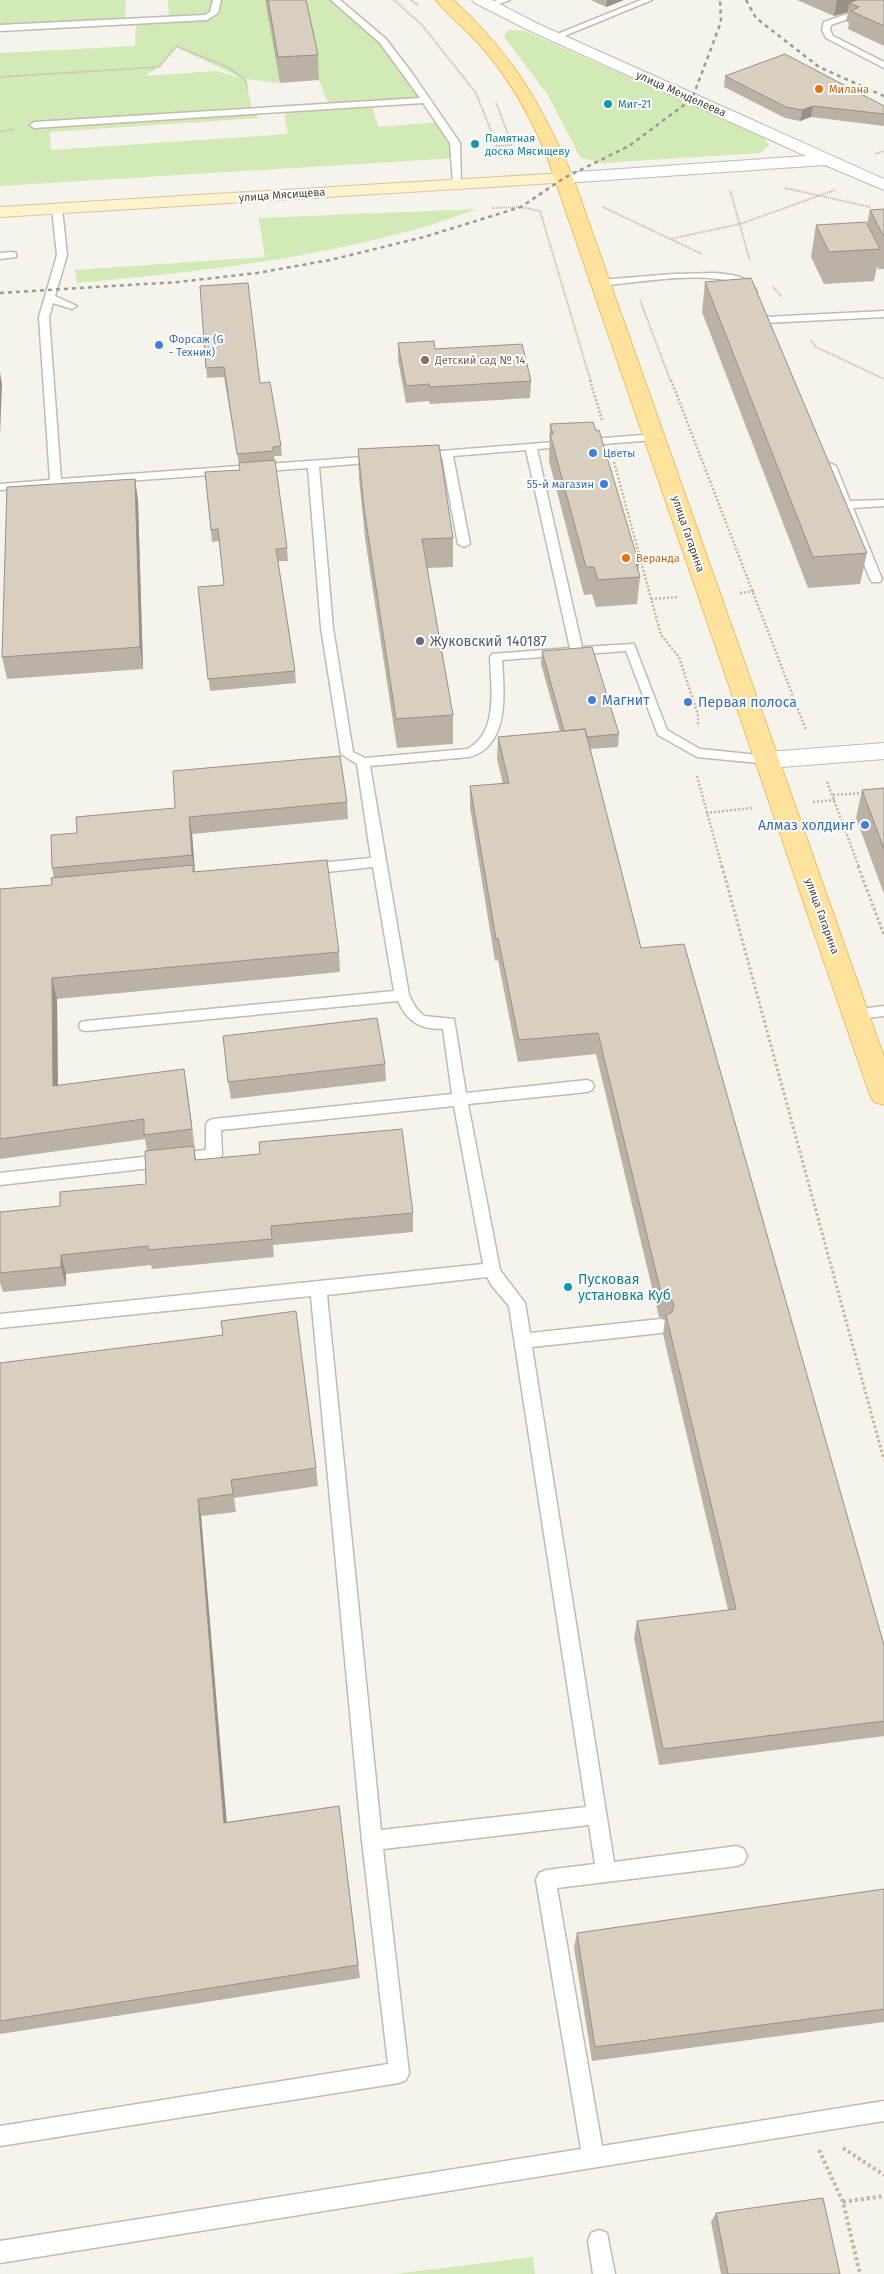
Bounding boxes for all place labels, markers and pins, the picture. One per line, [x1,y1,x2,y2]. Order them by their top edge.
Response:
marker: Милана [813,83,825,95]
place label: Милана [829,83,869,96]
marker: Миг-21 [602,98,614,110]
place label: Миг-21 [618,98,651,111]
place label: Памятная доска Мясищеву [485,132,570,158]
marker: Памятная доска Мясищеву [469,138,481,150]
place label: Форсаж (G - Техник) [169,333,223,359]
marker: Форсаж (G - Техник) [153,339,165,351]
marker: Детский сад № 14 [419,354,431,366]
place label: Детский сад № 14 [434,354,525,367]
marker: Цветы [587,447,599,459]
place label: Цветы [603,447,635,460]
place label: 55-й магазин [527,478,594,491]
marker: 55-й магазин [598,478,610,490]
marker: Веранда [620,552,632,564]
place label: Веранда [636,552,680,565]
place label: Жуковский 140187 [430,633,547,650]
marker: Жуковский 140187 [414,635,426,647]
place label: Магнит [602,692,650,709]
marker: Магнит [586,694,598,706]
place label: Первая полоса [698,694,797,711]
marker: Первая полоса [682,696,694,708]
place label: Алмаз холдинг [758,817,855,834]
marker: Алмаз холдинг [859,819,871,831]
place label: Пусковая установка Куб [578,1271,671,1304]
marker: Пусковая установка Куб [562,1281,574,1293]

